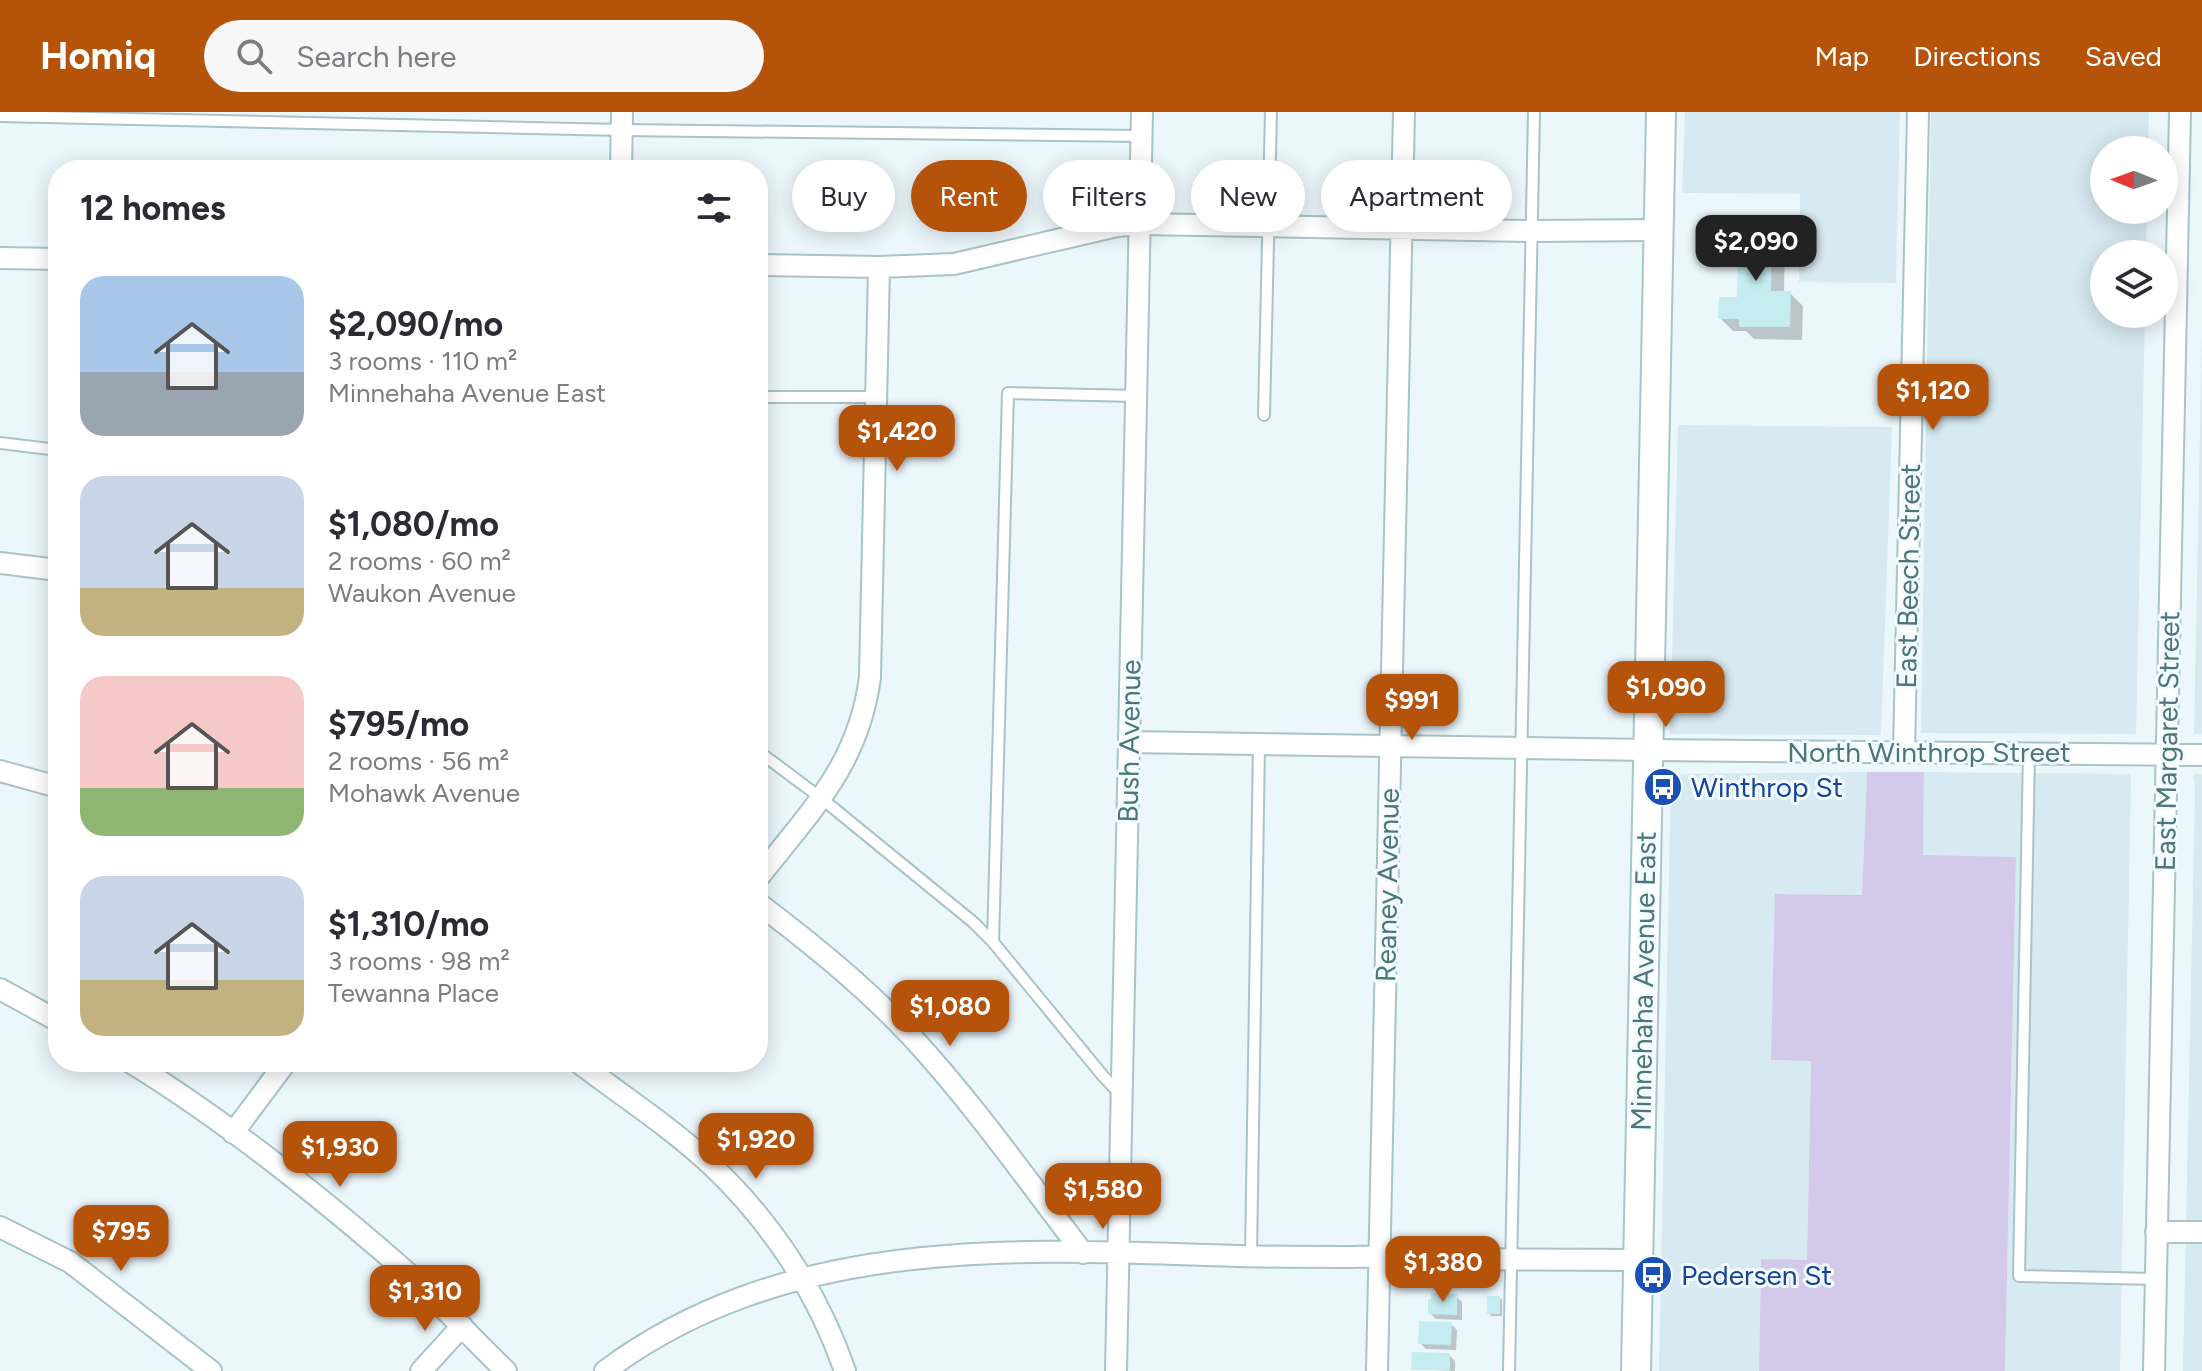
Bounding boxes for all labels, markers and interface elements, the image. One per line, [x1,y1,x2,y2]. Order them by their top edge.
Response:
search box [204,20,764,92]
text: Homiq [40,33,156,79]
icon: search [232,34,276,78]
text: Search here [296,38,456,75]
text: Map [1815,39,1869,73]
text: Directions [1913,39,2041,73]
text: Saved [2085,39,2162,73]
north arrow [2090,136,2178,224]
map controls [2090,136,2178,328]
chip: Buy [792,160,895,232]
chip: Rent [911,160,1027,232]
chip: Filters [1043,160,1175,232]
chip: New [1191,160,1305,232]
chip: Apartment [1321,160,1512,232]
icon: filters [692,186,736,230]
text: 12 homes [80,188,226,229]
pin: $2,090 [1691,215,1821,283]
text: $2,090 [1714,225,1798,257]
button: layers [2090,240,2178,328]
text: $2,090/mo [328,304,503,345]
icon: home [144,308,240,404]
text: 3 rooms · 110 m² [328,345,517,377]
pin: $1,120 [1868,364,1998,432]
text: $1,120 [1896,374,1970,406]
text: Minnehaha Avenue East [328,377,606,409]
pin: $1,420 [832,405,962,473]
text: $1,420 [857,415,937,447]
street label: East Beech Street [1889,463,1927,689]
text: $1,080/mo [328,504,499,545]
icon: home [144,508,240,604]
text: 2 rooms · 60 m² [328,545,511,577]
text: Waukon Avenue [328,577,516,609]
street label: East Margaret Street [2148,611,2186,871]
street label: Bush Avenue [1111,659,1147,823]
pin: $1,090 [1601,661,1731,729]
text: $1,090 [1626,671,1706,703]
pin: $991 [1365,674,1459,742]
text: $991 [1384,684,1440,716]
text: $795/mo [328,704,469,745]
icon: home [144,708,240,804]
street label: North Winthrop Street [1787,735,2071,769]
text: 2 rooms · 56 m² [328,745,509,777]
bus stop icon: Winthrop St [1642,766,1684,808]
place label: Winthrop St [1691,770,1843,804]
text: Mohawk Avenue [328,777,520,809]
street label: Reaney Avenue [1368,788,1406,982]
street label: Minnehaha Avenue East [1623,831,1663,1131]
text: $1,310/mo [328,904,489,945]
icon: home [144,908,240,1004]
text: 3 rooms · 98 m² [328,945,510,977]
text: Tewanna Place [328,977,499,1009]
pin: $1,080 [885,980,1015,1048]
text: $1,080 [909,990,991,1022]
pin: $1,920 [691,1113,821,1181]
pin: $1,930 [275,1121,405,1189]
text: $1,920 [716,1123,796,1155]
text: $1,930 [301,1131,379,1163]
pin: $1,580 [1038,1163,1168,1231]
text: $1,580 [1063,1173,1143,1205]
pin: $795 [74,1205,168,1273]
text: $795 [91,1215,151,1247]
pin: $1,380 [1378,1236,1508,1304]
text: $1,380 [1403,1246,1483,1278]
bus stop icon: Pedersen St [1632,1254,1674,1296]
place label: Pedersen St [1681,1258,1832,1292]
pin: $1,310 [360,1265,490,1333]
text: $1,310 [388,1275,462,1307]

